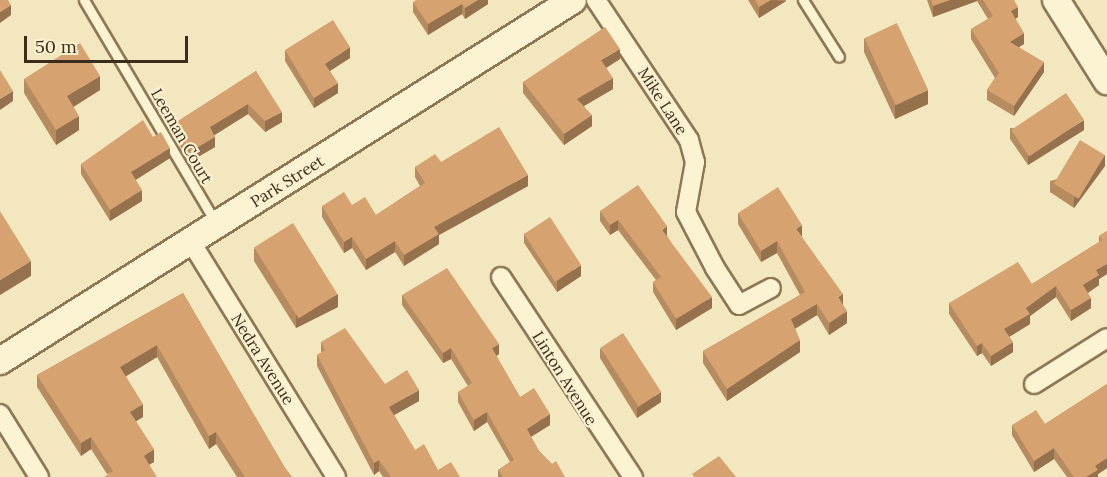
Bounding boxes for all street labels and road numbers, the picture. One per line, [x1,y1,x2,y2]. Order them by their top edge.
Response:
street label: Mike Lane [634,64,692,138]
street label: Leeman Court [147,85,217,187]
street label: Park Street [247,151,327,211]
street label: Nedra Avenue [227,310,299,408]
street label: Linton Avenue [528,328,602,428]

